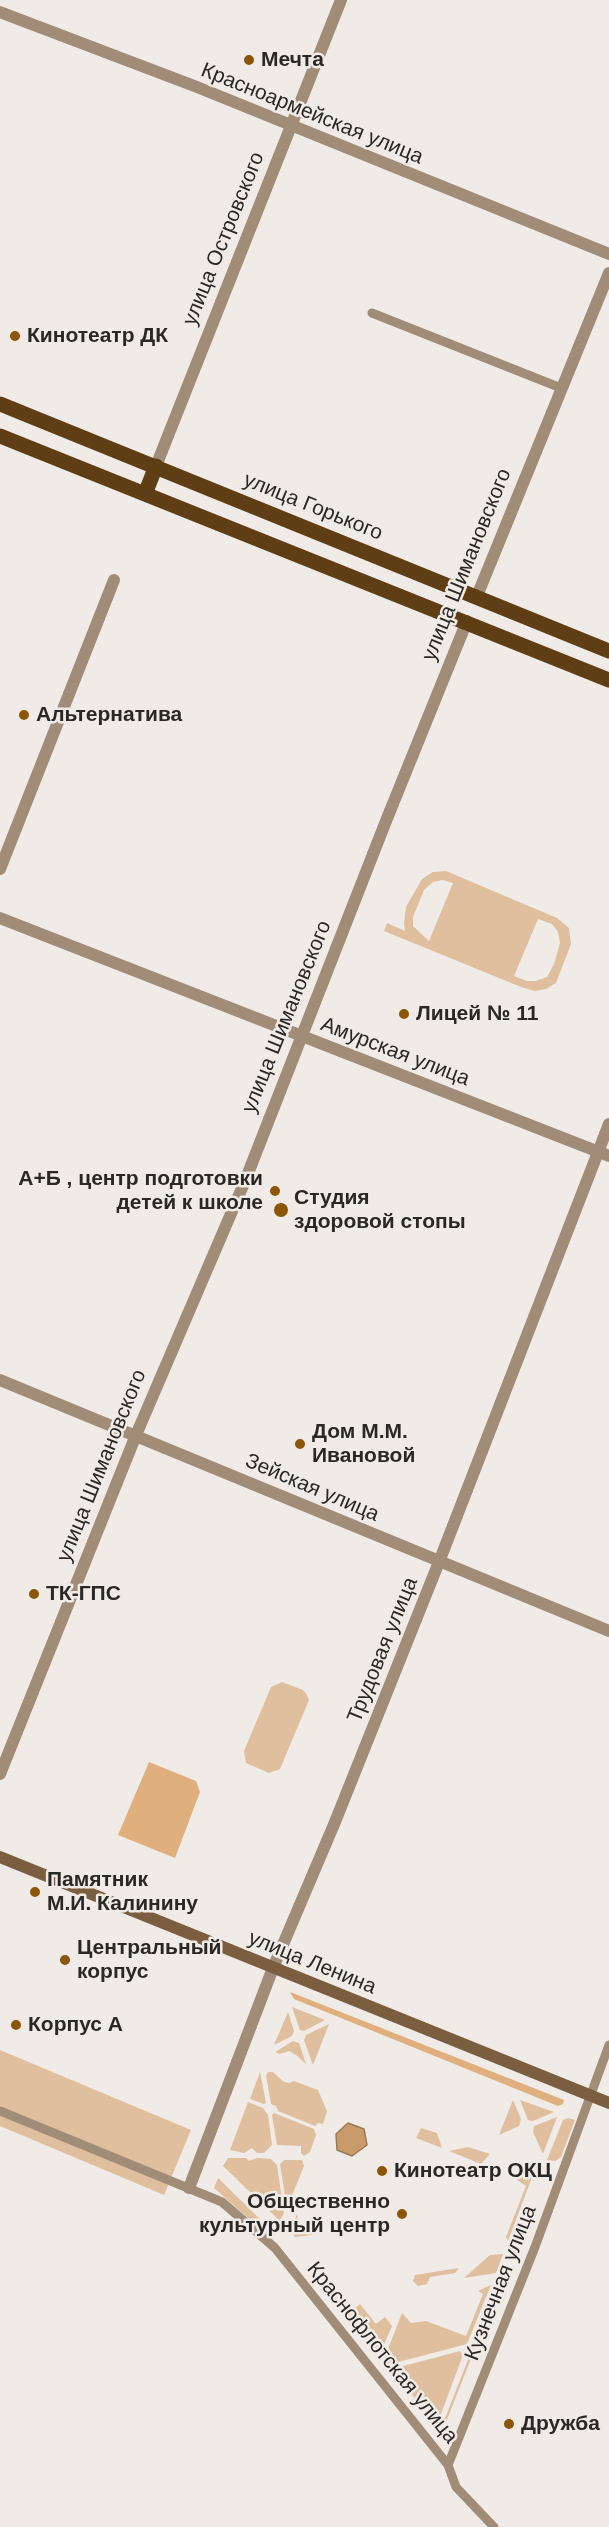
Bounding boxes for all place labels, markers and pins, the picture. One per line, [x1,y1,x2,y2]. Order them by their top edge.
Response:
place label: Мечта [261,47,324,73]
marker: Мечта [242,53,256,67]
place label: Кинотеатр ДК [27,323,168,349]
marker: Кинотеатр ДК [8,329,22,343]
place label: Альтернатива [36,702,182,728]
marker: Альтернатива [17,708,31,722]
place label: Лицей № 11 [416,1001,538,1027]
marker: Лицей № 11 [397,1007,411,1021]
place label: А+Б , центр подготовки детей к школе [18,1166,263,1216]
marker: А+Б , центр подготовки детей к школе [268,1184,282,1198]
place label: Студия здоровой стопы [294,1185,466,1235]
marker: Студия здоровой стопы [272,1201,290,1219]
place label: Дом М.М. Ивановой [312,1419,415,1469]
marker: Дом М.М. Ивановой [293,1437,307,1451]
place label: ТК-ГПС [46,1581,121,1607]
marker: ТК-ГПС [27,1587,41,1601]
place label: Памятник М.И. Калинину [47,1867,198,1917]
marker: Памятник М.И. Калинину [28,1885,42,1899]
place label: Центральный корпус [77,1935,222,1985]
marker: Центральный корпус [58,1953,72,1967]
place label: Корпус А [28,2012,123,2038]
marker: Корпус А [9,2018,23,2032]
place label: Кинотеатр ОКЦ [394,2158,552,2184]
marker: Кинотеатр ОКЦ [375,2164,389,2178]
place label: Общественно культурный центр [199,2189,390,2239]
marker: Общественно культурный центр [395,2207,409,2221]
place label: Дружба [521,2411,600,2437]
marker: Дружба [502,2417,516,2431]

